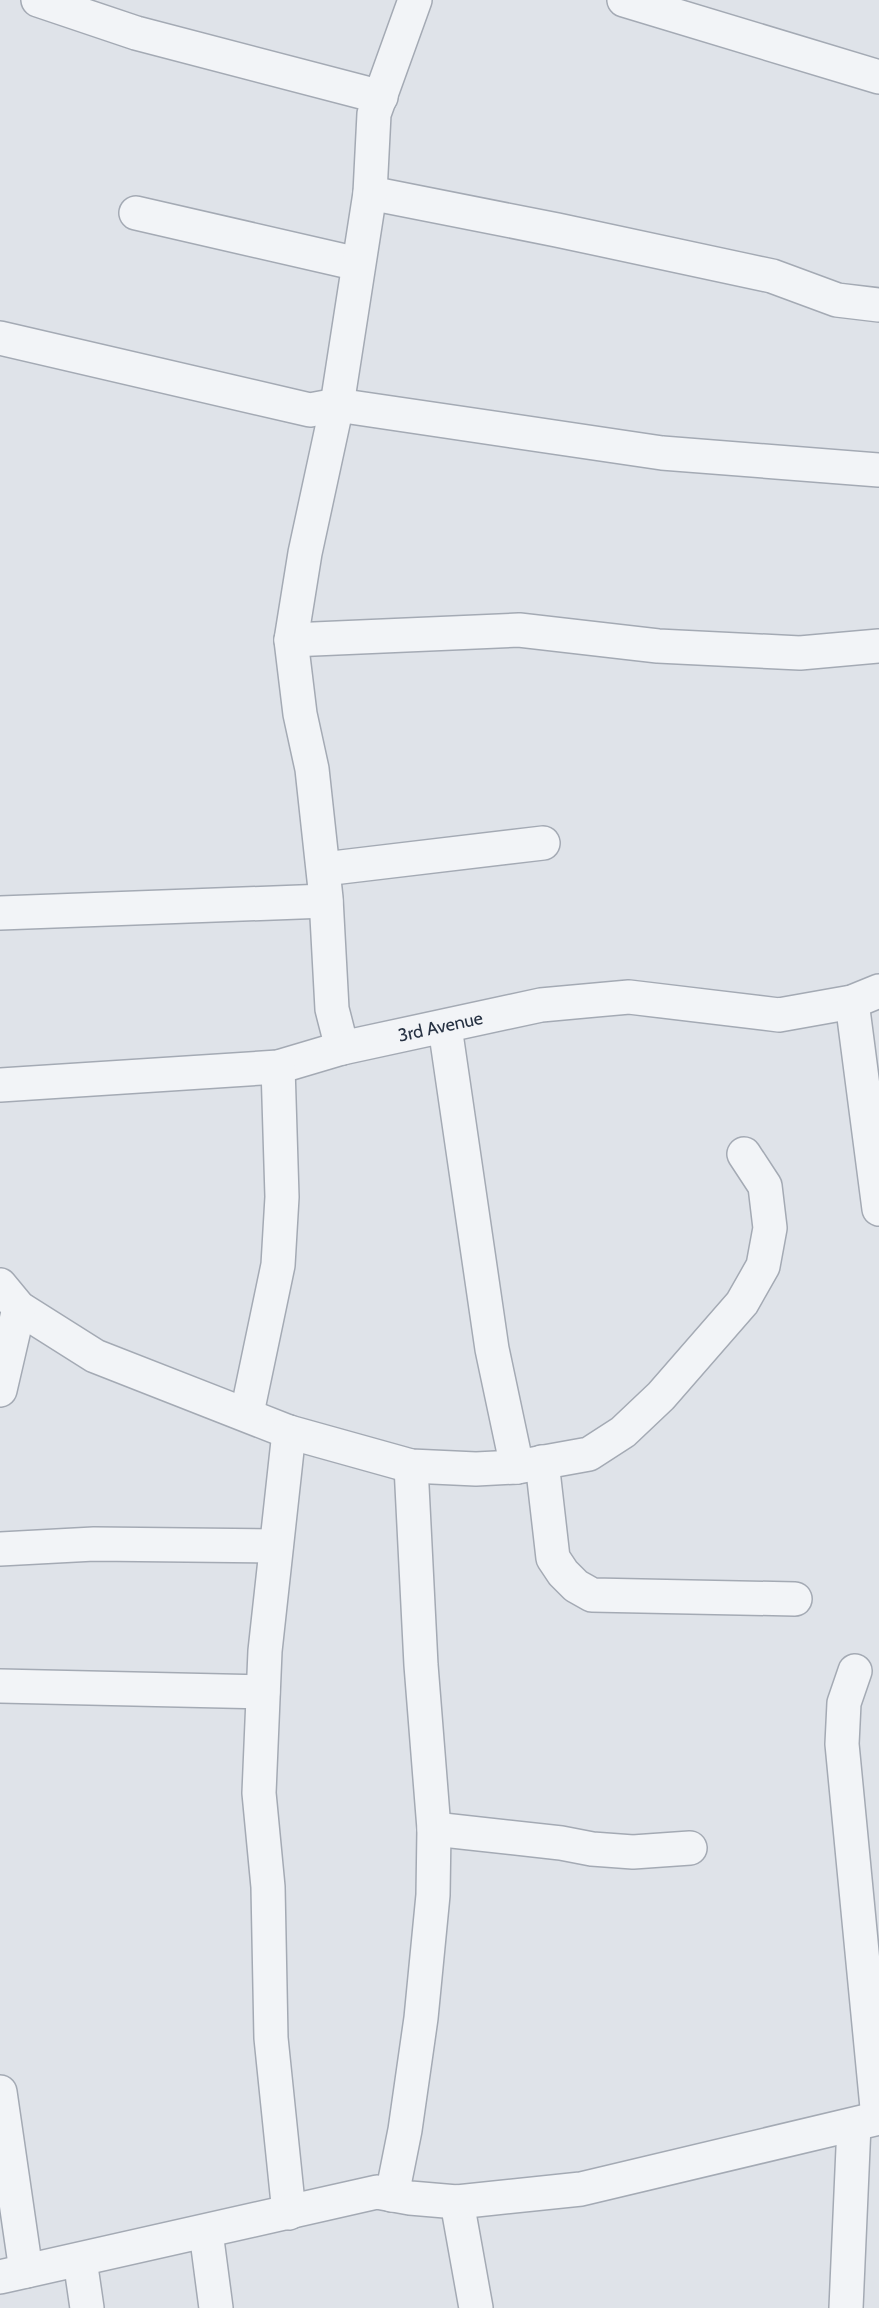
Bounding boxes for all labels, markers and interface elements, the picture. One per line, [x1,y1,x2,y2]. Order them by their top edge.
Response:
street label: 3rd Avenue [396,1007,485,1047]

